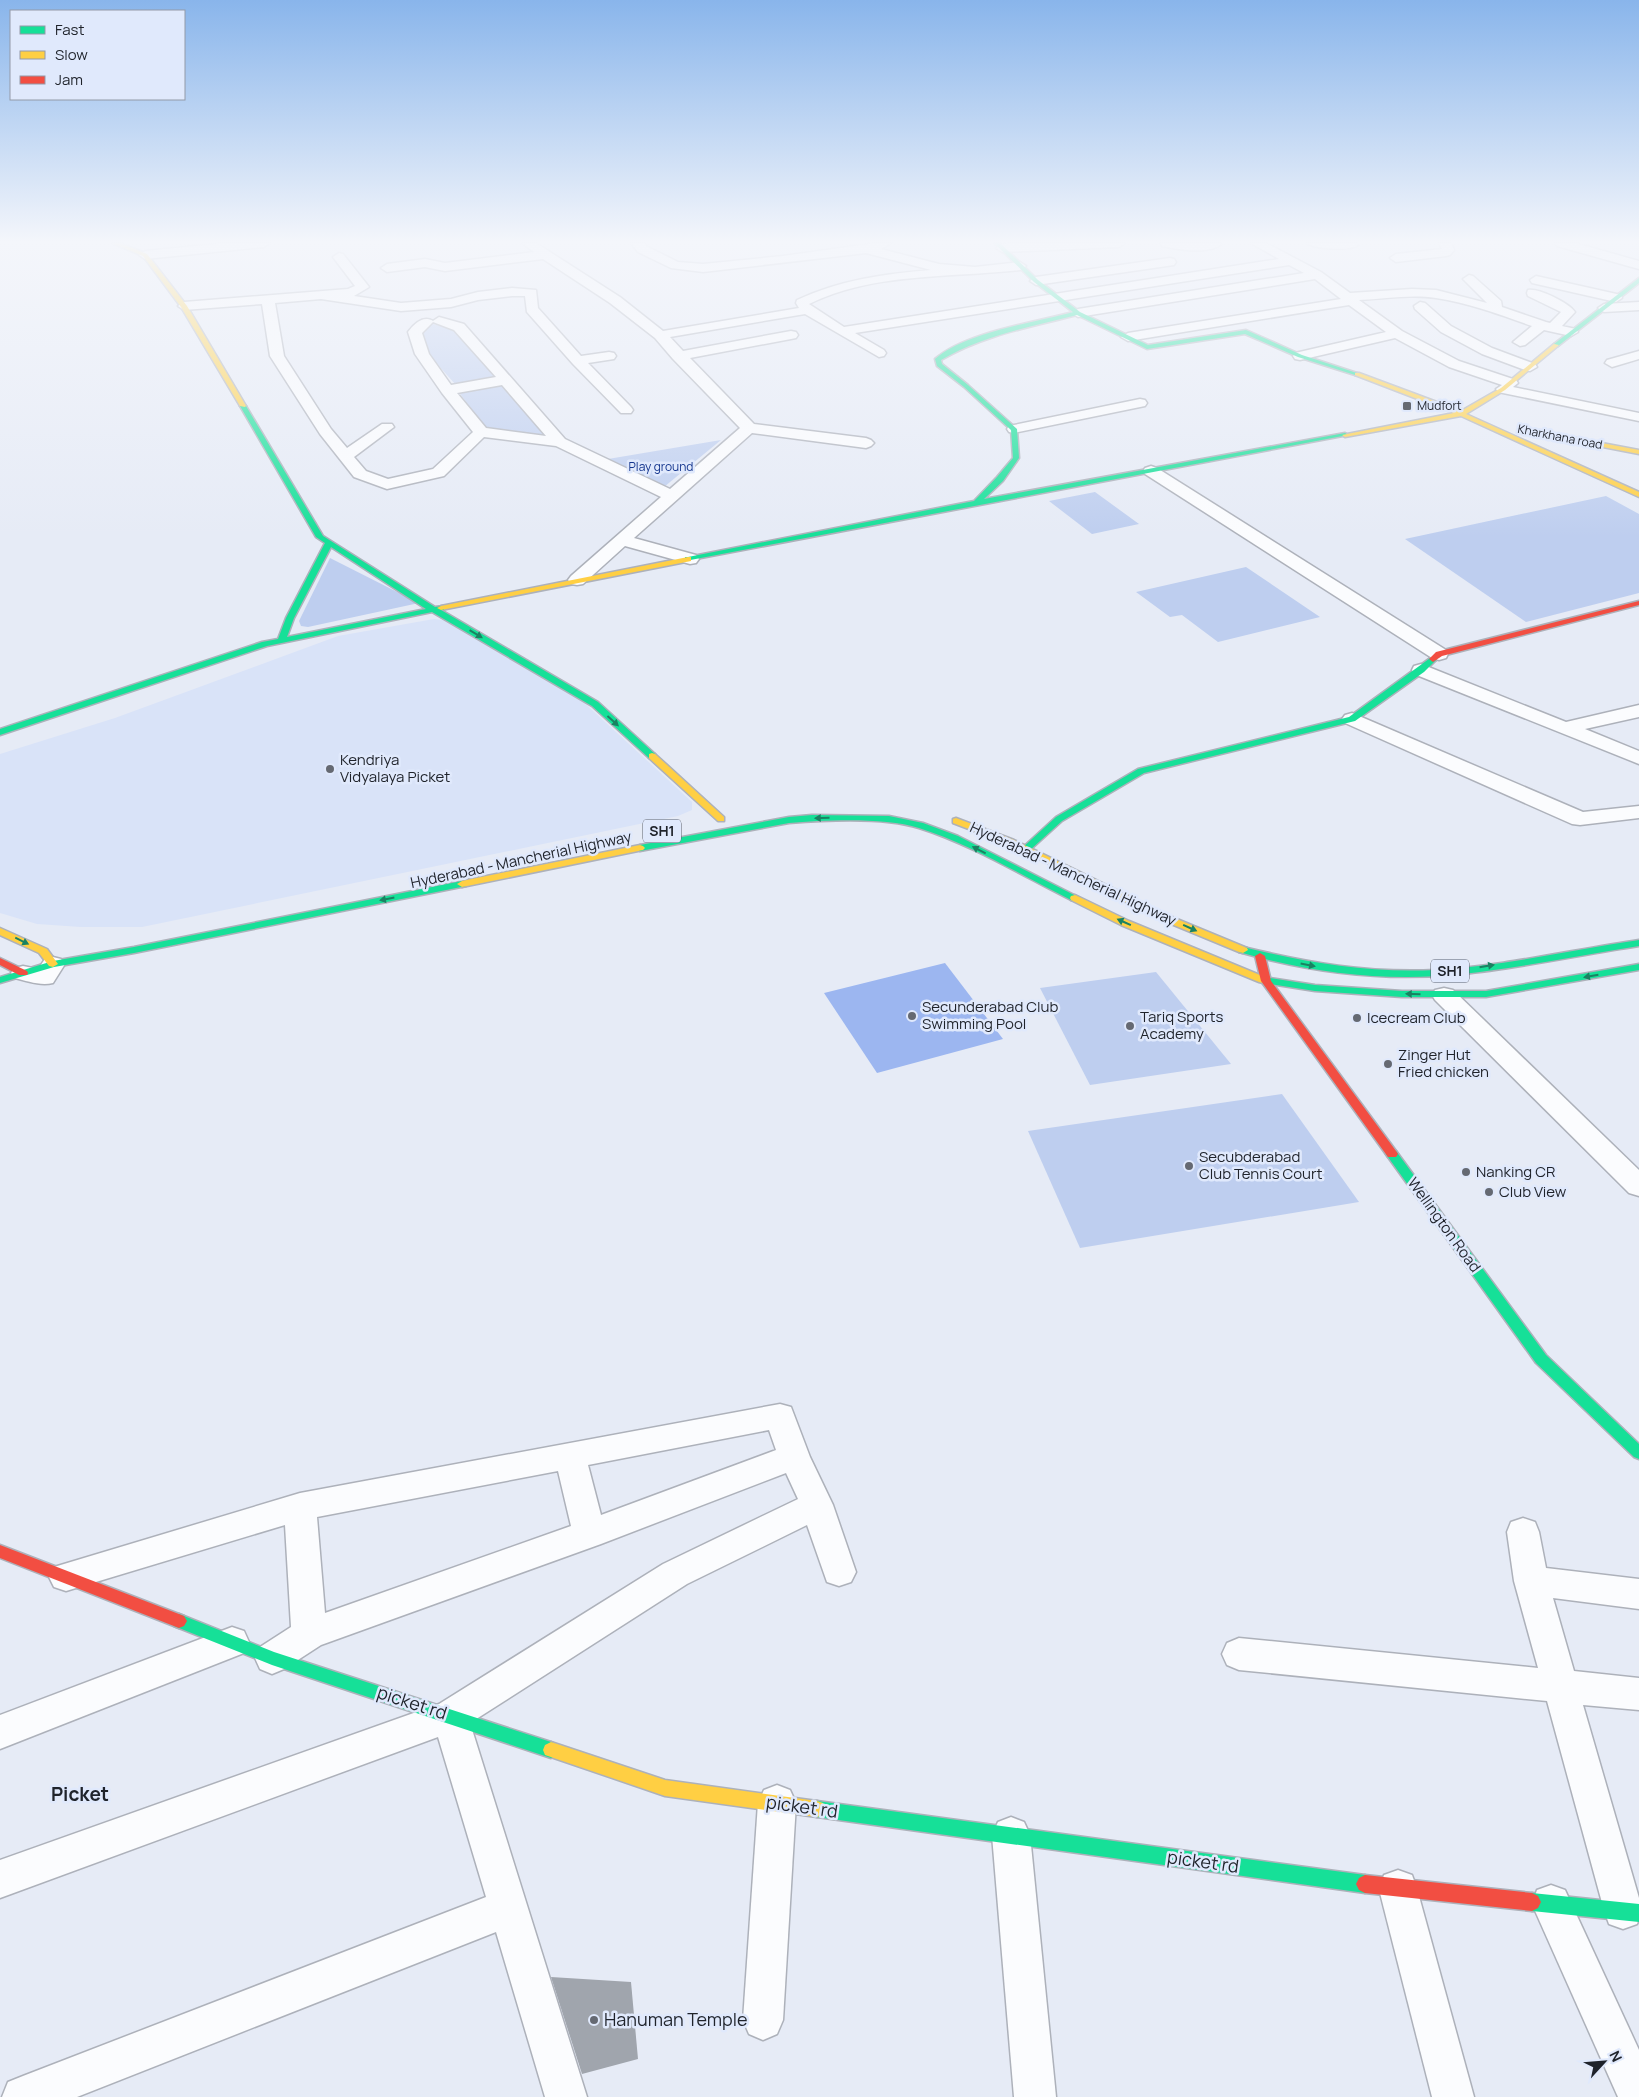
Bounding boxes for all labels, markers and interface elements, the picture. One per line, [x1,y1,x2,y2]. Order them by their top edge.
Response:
legend [10,10,185,100]
text: Fast [55,19,84,40]
text: Slow [55,44,88,65]
text: Jam [55,69,83,90]
place label: Mudfort [1417,397,1462,414]
marker: Mudfort [1401,400,1413,412]
street label: Kharkhana road [1516,420,1604,453]
park label: Play ground [629,458,693,475]
one-way arrow [470,630,483,639]
one-way arrow [607,715,619,727]
place label: Kendriya Vidyalaya Picket [340,749,450,787]
marker: Kendriya Vidyalaya Picket [324,763,336,775]
one-way arrow [814,814,830,822]
street label: Hyderabad - Mancherial Highway [967,816,1180,931]
road number: SH1 [643,819,681,842]
street label: Hyderabad - Mancherial Highway [409,826,633,893]
one-way arrow [971,846,986,854]
one-way arrow [379,895,395,903]
one-way arrow [1117,918,1131,926]
one-way arrow [1183,924,1197,932]
one-way arrow [14,937,29,945]
road number: SH1 [1431,959,1469,982]
one-way arrow [1300,961,1315,969]
one-way arrow [1479,962,1495,970]
one-way arrow [1583,972,1599,980]
one-way arrow [1404,990,1420,998]
place label: Secunderabad Club Swimming Pool [922,996,1058,1034]
place label: Tariq Sports Academy [1140,1006,1223,1044]
place label: Icecream Club [1367,1007,1466,1028]
marker: Secunderabad Club Swimming Pool [906,1010,918,1022]
marker: Icecream Club [1351,1012,1363,1024]
marker: Tariq Sports Academy [1124,1020,1136,1032]
place label: Zinger Hut Fried chicken [1398,1044,1489,1082]
marker: Zinger Hut Fried chicken [1382,1058,1394,1070]
place label: Secubderabad Club Tennis Court [1199,1146,1322,1184]
marker: Secubderabad Club Tennis Court [1183,1160,1195,1172]
place label: Nanking CR [1476,1161,1555,1182]
marker: Nanking CR [1460,1166,1472,1178]
street label: Wellington Road [1403,1173,1486,1276]
place label: Club View [1499,1181,1567,1202]
marker: Club View [1483,1186,1495,1198]
street label: picket rd [374,1680,450,1725]
district label: Picket [51,1781,109,1807]
street label: picket rd [765,1789,839,1823]
street label: picket rd [1166,1844,1240,1878]
place label: Hanuman Temple [604,2007,747,2031]
marker: Hanuman Temple [588,2014,600,2026]
north arrow [1579,2037,1629,2087]
text: N [1605,2047,1627,2065]

